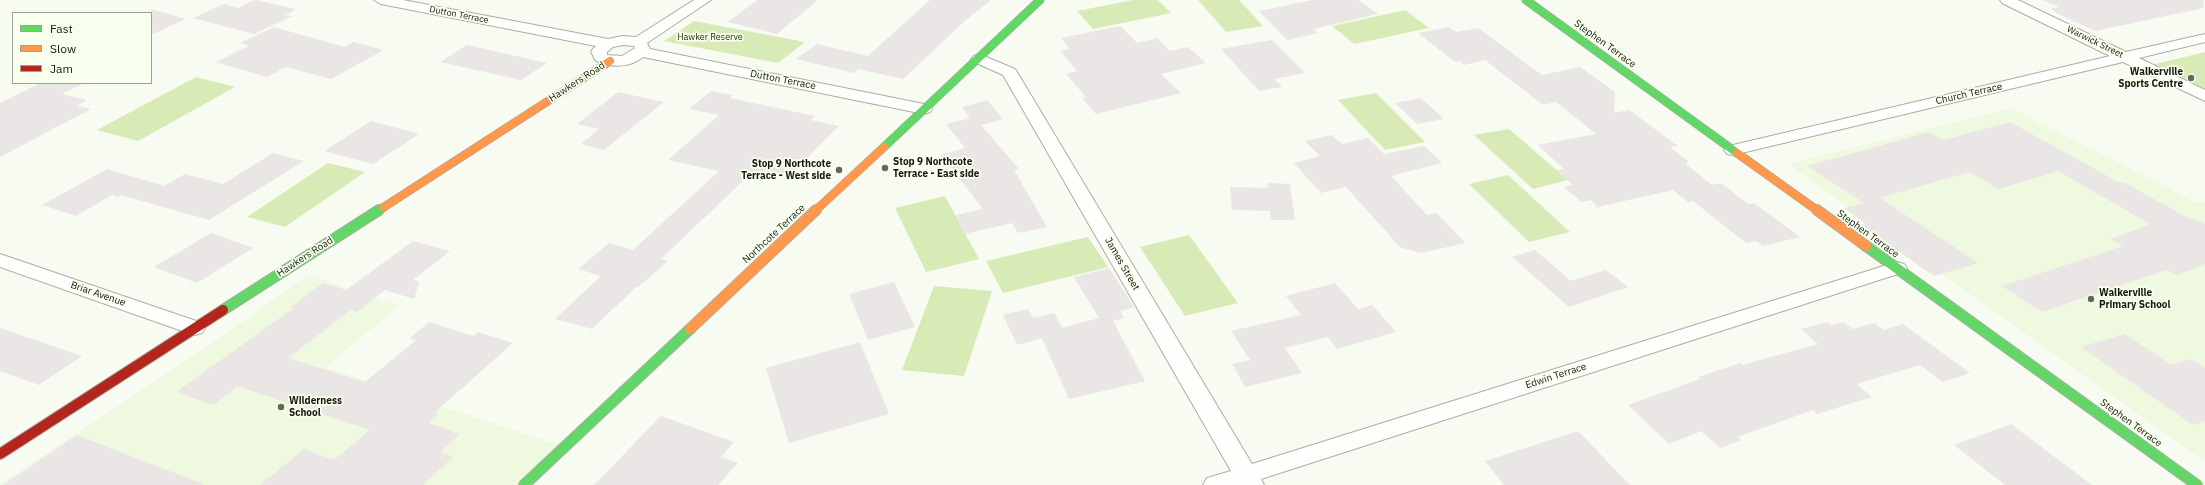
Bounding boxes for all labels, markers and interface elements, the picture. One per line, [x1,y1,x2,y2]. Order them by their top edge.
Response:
street label: Dutton Terrace [429,4,489,26]
legend [12,12,152,84]
street label: Stephen Terrace [1572,18,1638,70]
text: Fast [50,21,73,36]
street label: Warwick Street [2065,24,2125,60]
park label: Hawker Reserve [677,32,743,42]
text: Slow [50,41,76,56]
street label: Hawkers Road [547,59,607,105]
text: Jam [50,61,73,76]
place label: Walkerville Sports Centre [2118,66,2183,90]
street label: Dutton Terrace [749,68,817,92]
marker: Walkerville Sports Centre [2186,73,2196,83]
street label: Church Terrace [1935,81,2003,107]
place label: Stop 9 Northcote Terrace - East side [893,156,979,180]
place label: Stop 9 Northcote Terrace - West side [741,158,831,182]
marker: Stop 9 Northcote Terrace - East side [880,163,890,173]
marker: Stop 9 Northcote Terrace - West side [834,165,844,175]
street label: Northcote Terrace [740,202,808,266]
street label: Stephen Terrace [1835,208,1901,260]
street label: Hawkers Road [275,234,335,280]
street label: James Street [1102,235,1142,293]
street label: Briar Avenue [69,279,127,309]
place label: Walkerville Primary School [2099,287,2170,310]
marker: Walkerville Primary School [2086,294,2096,304]
street label: Edwin Terrace [1524,360,1588,392]
place label: Wilderness School [289,395,342,418]
street label: Stephen Terrace [2098,397,2164,449]
marker: Wilderness School [276,402,286,412]

